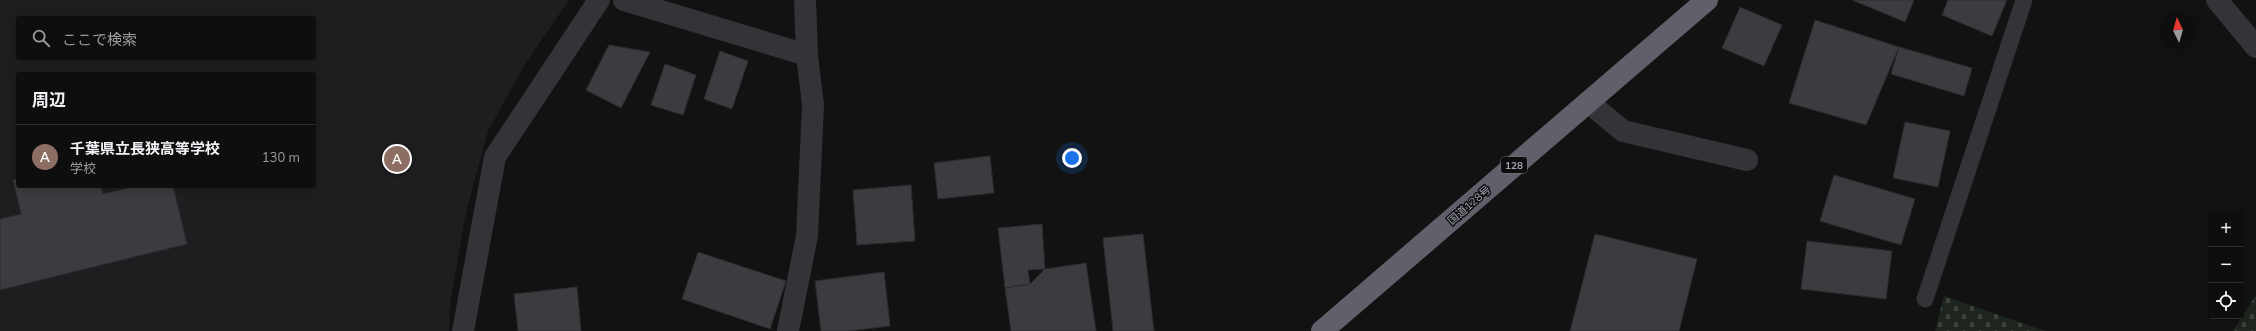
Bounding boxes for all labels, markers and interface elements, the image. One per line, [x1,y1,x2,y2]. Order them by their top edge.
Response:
north arrow [2160,12,2196,48]
search box [16,16,316,60]
icon: search [30,27,52,49]
text: ここで検索 [62,30,137,49]
text: 周辺 [32,89,66,110]
text: 千葉県立長狭高等学校 [70,139,220,158]
pin: A [384,144,410,174]
your location [1062,148,1082,168]
text: A [40,149,50,165]
text: 130 m [262,149,300,165]
road number: 128 [1501,157,1527,173]
text: 学校 [70,160,96,176]
street label: 国道128号 [1444,182,1494,228]
map controls [2208,211,2244,319]
button: + [2208,211,2244,247]
button: − [2208,247,2244,283]
button: locate [2208,283,2244,319]

